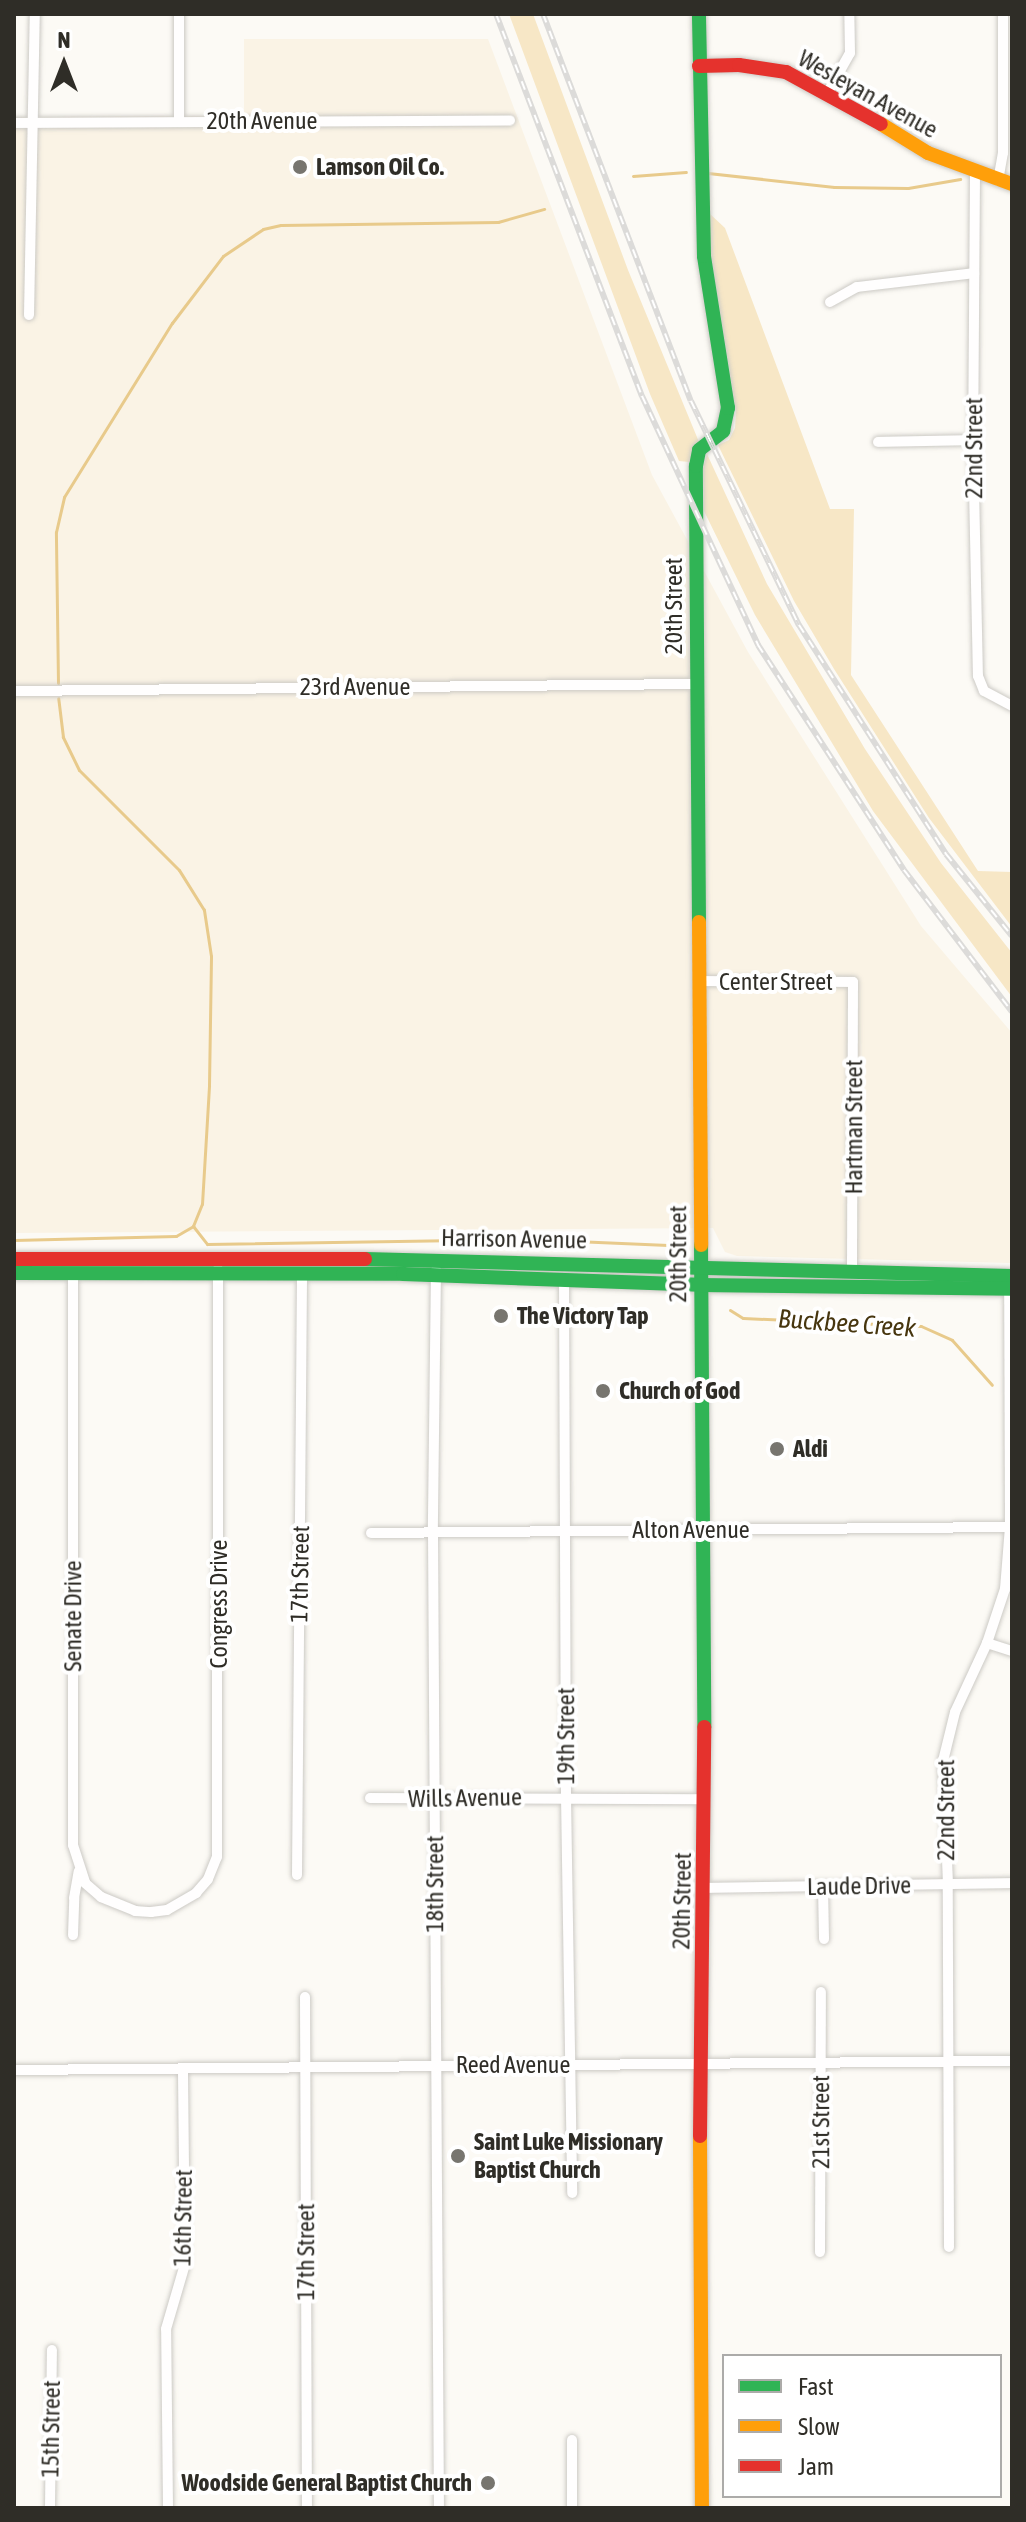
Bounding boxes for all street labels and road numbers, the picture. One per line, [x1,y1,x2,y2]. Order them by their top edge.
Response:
street label: Wesleyan Avenue [793,44,943,144]
street label: 20th Avenue [207,107,317,135]
street label: 22nd Street [960,397,988,499]
street label: 20th Street [660,557,688,655]
street label: 23rd Avenue [300,673,410,701]
street label: Center Street [719,968,833,996]
street label: Hartman Street [840,1060,868,1194]
street label: 20th Street [664,1205,692,1303]
street label: Harrison Avenue [441,1223,587,1255]
street label: Alton Avenue [632,1516,750,1544]
street label: 17th Street [285,1525,315,1623]
street label: Congress Drive [205,1540,233,1668]
street label: Senate Drive [59,1560,87,1672]
street label: 19th Street [552,1687,580,1785]
street label: 22nd Street [932,1759,960,1861]
street label: Wills Avenue [408,1783,522,1813]
street label: 18th Street [421,1835,449,1933]
street label: 20th Street [667,1852,697,1950]
street label: Laude Drive [807,1871,911,1901]
street label: Reed Avenue [456,2051,570,2079]
street label: 21st Street [807,2075,835,2169]
street label: 16th Street [168,2169,198,2267]
street label: 17th Street [292,2203,320,2301]
street label: 15th Street [36,2380,66,2478]

